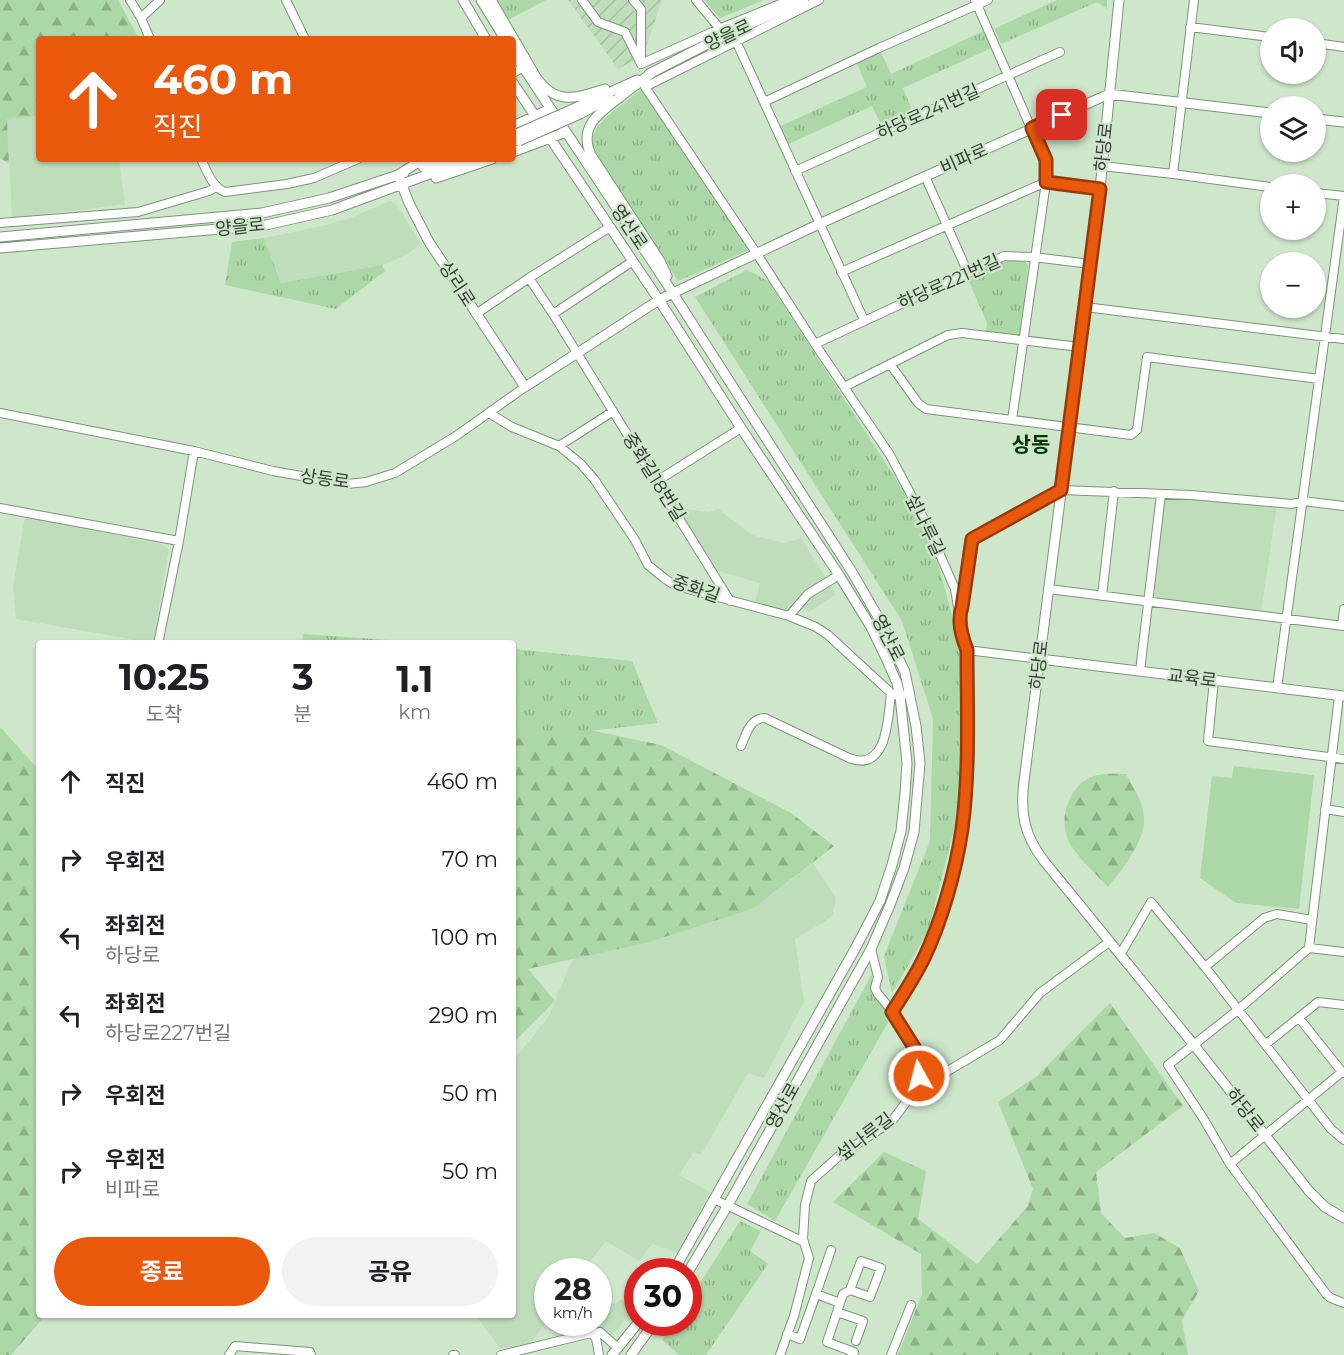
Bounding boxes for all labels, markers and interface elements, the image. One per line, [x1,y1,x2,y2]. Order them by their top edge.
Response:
street label: 양을로 [701,15,755,55]
map controls [1260,18,1326,318]
button: sound [1260,18,1326,84]
text: 460 m [153,53,293,105]
icon: ahead [54,60,132,138]
street label: 하당로241번길 [873,79,983,145]
pin [1036,89,1087,140]
button: layers [1260,96,1326,162]
icon: arrive [1045,98,1078,131]
text: 직진 [153,110,203,143]
street label: 하당로 [1090,121,1118,173]
street label: 비파로 [937,139,991,179]
button: + [1260,174,1326,240]
street label: 영산로 [606,200,652,254]
street label: 양을로 [214,213,266,241]
street label: 하당로221번길 [894,250,1004,314]
button: − [1260,252,1326,318]
street label: 상리로 [434,257,480,311]
street label: 중화길18번길 [618,428,690,526]
district label: 상동 [1012,432,1050,457]
street label: 상동로 [299,465,351,493]
street label: 섶나루길 [901,490,949,560]
street label: 중화길 [669,571,723,607]
street label: 영산로 [867,611,909,665]
street label: 하당로 [1025,639,1053,691]
text: 10:25 [119,655,209,699]
text: 3 [292,655,313,699]
text: 1.1 [396,657,433,701]
street label: 교육로 [1166,664,1218,692]
text: km [398,700,431,724]
text: 도착 [146,702,182,726]
text: 분 [294,702,312,726]
icon: ahead [54,765,87,798]
text: 460 m [426,768,498,795]
text: 직진 [105,770,145,797]
icon: right [54,843,87,876]
text: 70 m [442,846,498,873]
text: 우회전 [105,848,166,875]
text: 좌회전 [105,912,166,939]
icon: left [54,921,87,954]
text: 100 m [432,924,498,951]
text: 하당로 [105,943,160,967]
text: 좌회전 [105,990,166,1017]
icon: left [54,999,87,1032]
text: 290 m [428,1002,498,1029]
text: 하당로227번길 [105,1021,231,1045]
position arrow [887,1044,951,1108]
icon: right [54,1077,87,1110]
street label: 영산로 [761,1079,805,1133]
text: 50 m [442,1080,498,1107]
text: 우회전 [105,1082,166,1109]
street label: 하당로 [1221,1084,1269,1136]
street label: 섶나루길 [832,1108,898,1166]
text: 우회전 [105,1146,166,1173]
icon: right [54,1155,87,1188]
text: 50 m [442,1158,498,1185]
text: 비파로 [105,1177,160,1201]
button: 종료 [54,1237,270,1306]
button: 공유 [282,1237,498,1306]
speed limit sign: 30 [624,1258,702,1336]
text: 28 [554,1271,592,1308]
text: km/h [553,1303,593,1322]

